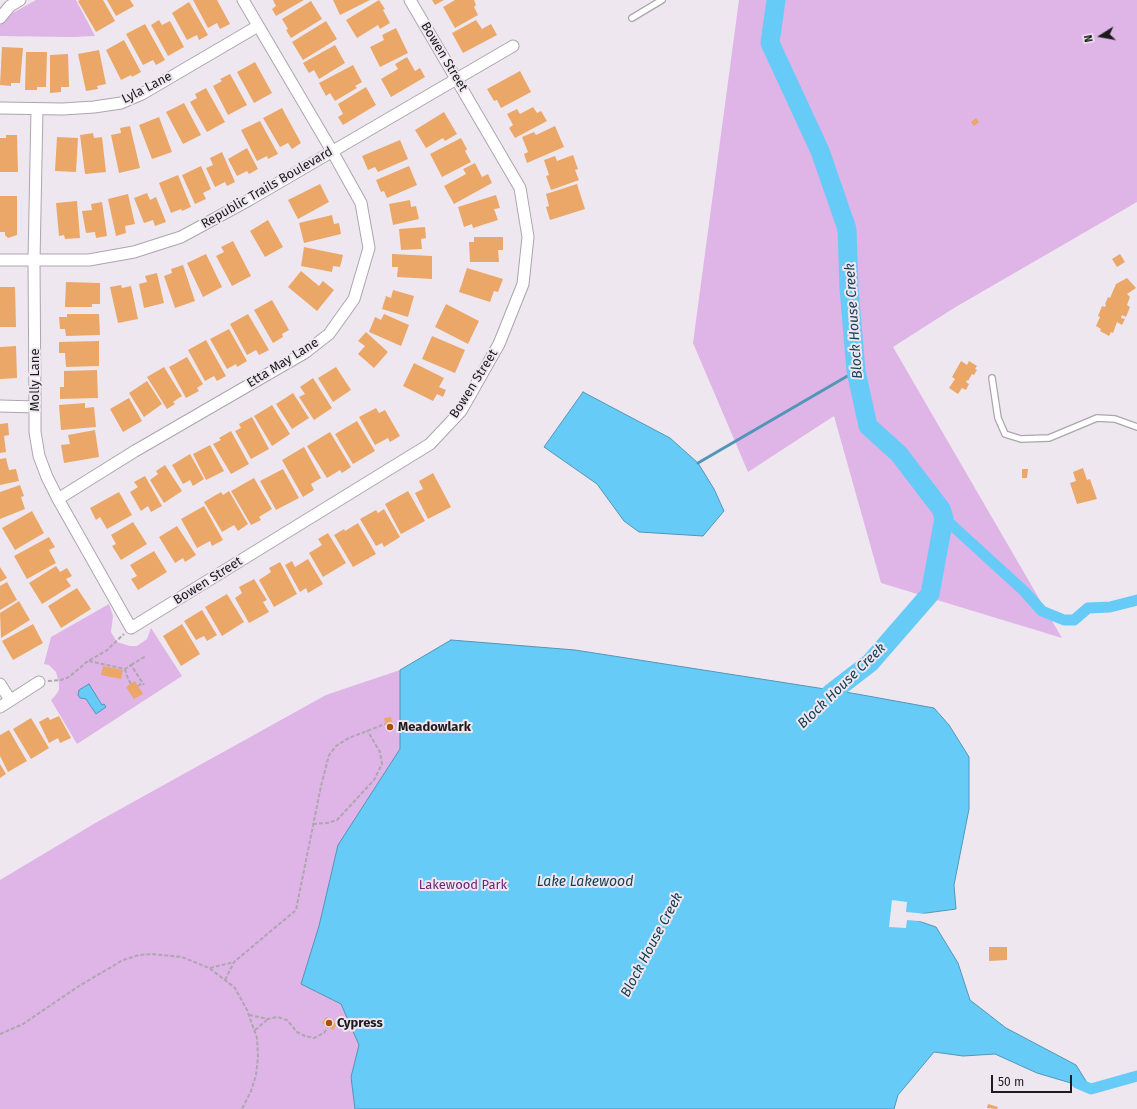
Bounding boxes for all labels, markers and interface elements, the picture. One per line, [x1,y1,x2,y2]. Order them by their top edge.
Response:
north arrow [1081,16,1121,56]
street label: Bowen Street [417,19,471,95]
text: N [1082,34,1096,43]
street label: Lyla Lane [119,69,175,107]
street label: Republic Trails Boulevard [198,144,336,232]
water label: Block House Creek [842,263,866,379]
street label: Etta May Lane [244,335,322,391]
street label: Bowen Street [447,347,501,421]
street label: Molly Lane [27,348,43,412]
street label: Bowen Street [171,554,245,608]
water label: Block House Creek [795,640,889,732]
place label: Meadowlark [398,719,471,735]
marker: Meadowlark [385,722,395,732]
water label: Lake Lakewood [537,874,633,890]
park label: Lakewood Park [419,877,507,893]
water label: Block House Creek [617,890,687,1000]
place label: Cypress [337,1015,383,1031]
marker: Cypress [324,1018,334,1028]
scale bar [993,1067,1074,1093]
text: 50 m [998,1075,1024,1089]

